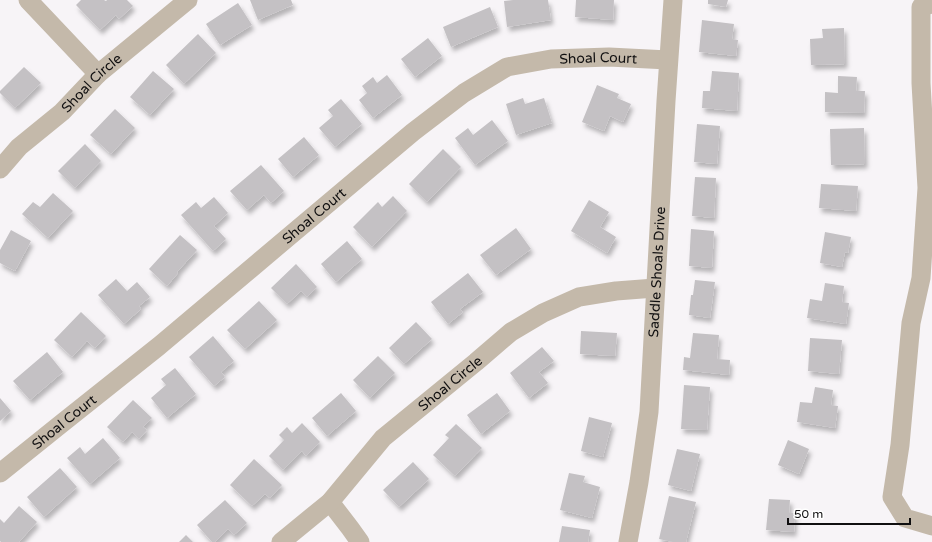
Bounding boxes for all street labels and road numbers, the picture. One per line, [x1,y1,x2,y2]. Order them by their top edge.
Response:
street label: Shoal Court [559,49,638,68]
street label: Shoal Circle [58,50,125,116]
street label: Shoal Court [279,184,350,247]
street label: Saddle Shoals Drive [645,206,669,338]
street label: Shoal Circle [415,352,486,415]
street label: Shoal Court [29,391,101,453]

